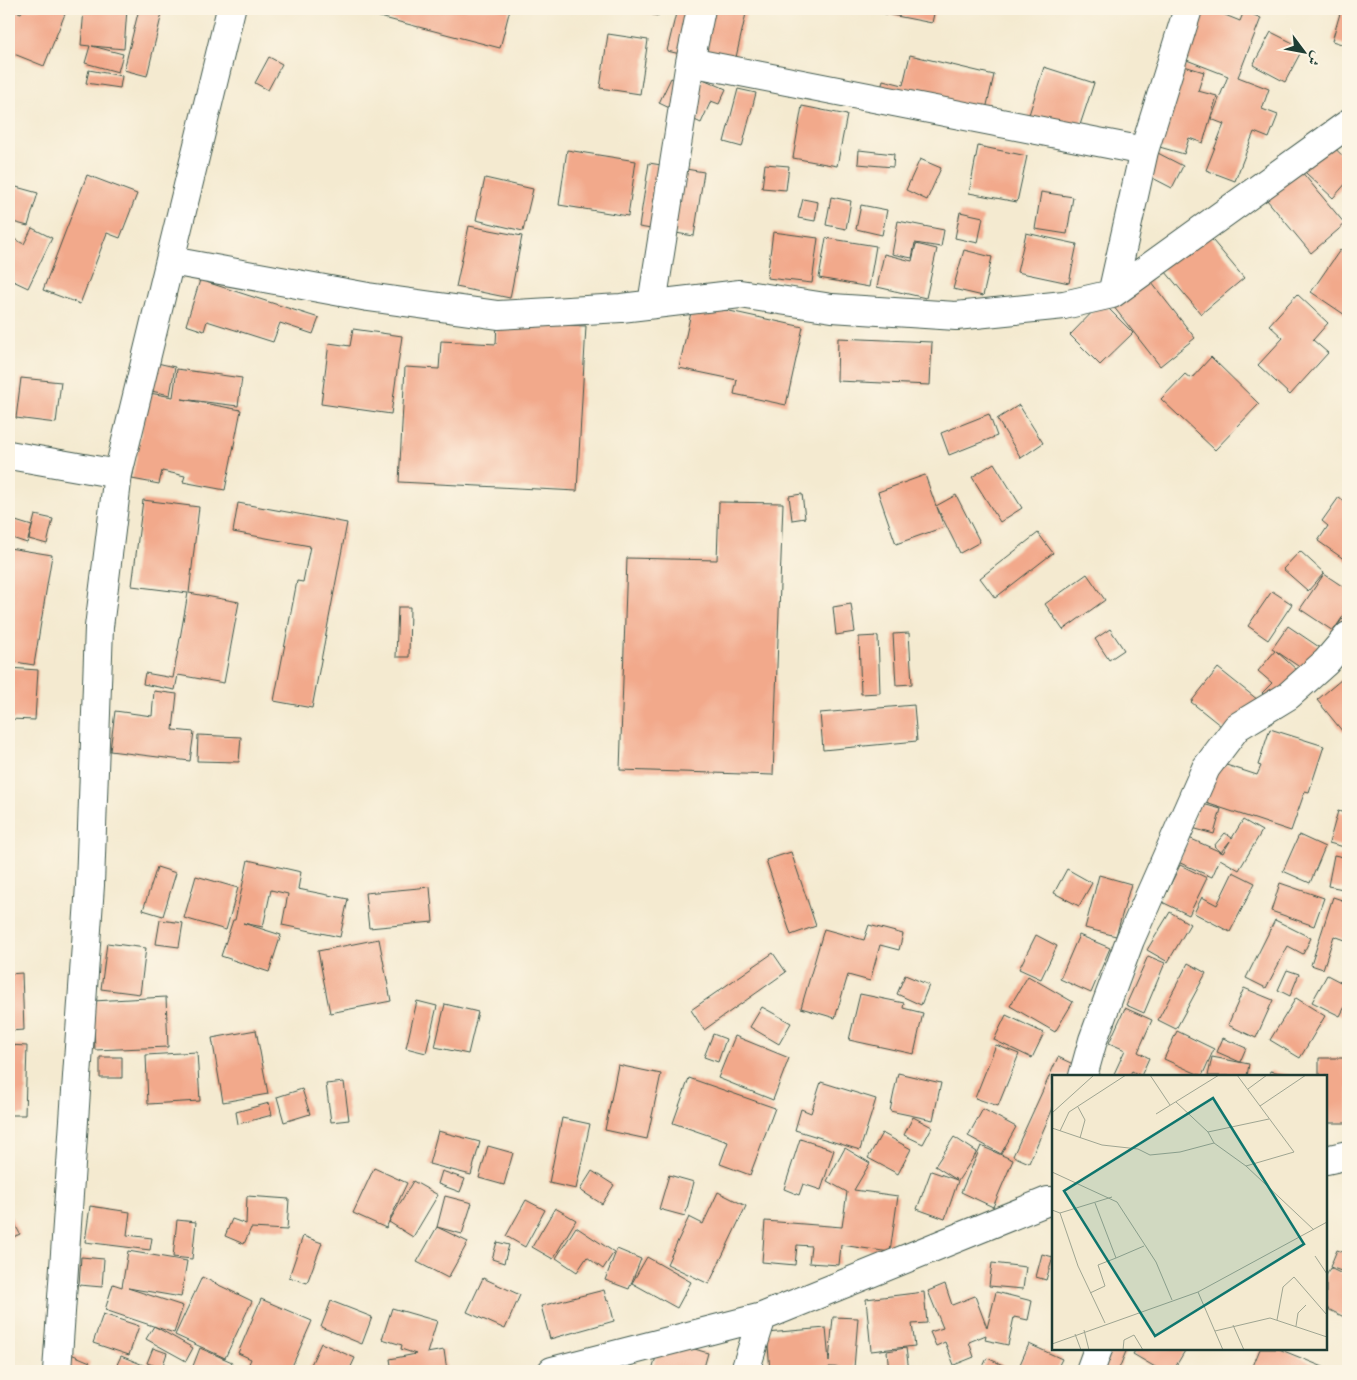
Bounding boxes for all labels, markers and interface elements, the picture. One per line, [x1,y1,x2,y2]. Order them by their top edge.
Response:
north arrow [1280,28,1330,78]
text: ش [1303,48,1325,69]
inset map [1052,1075,1327,1350]

